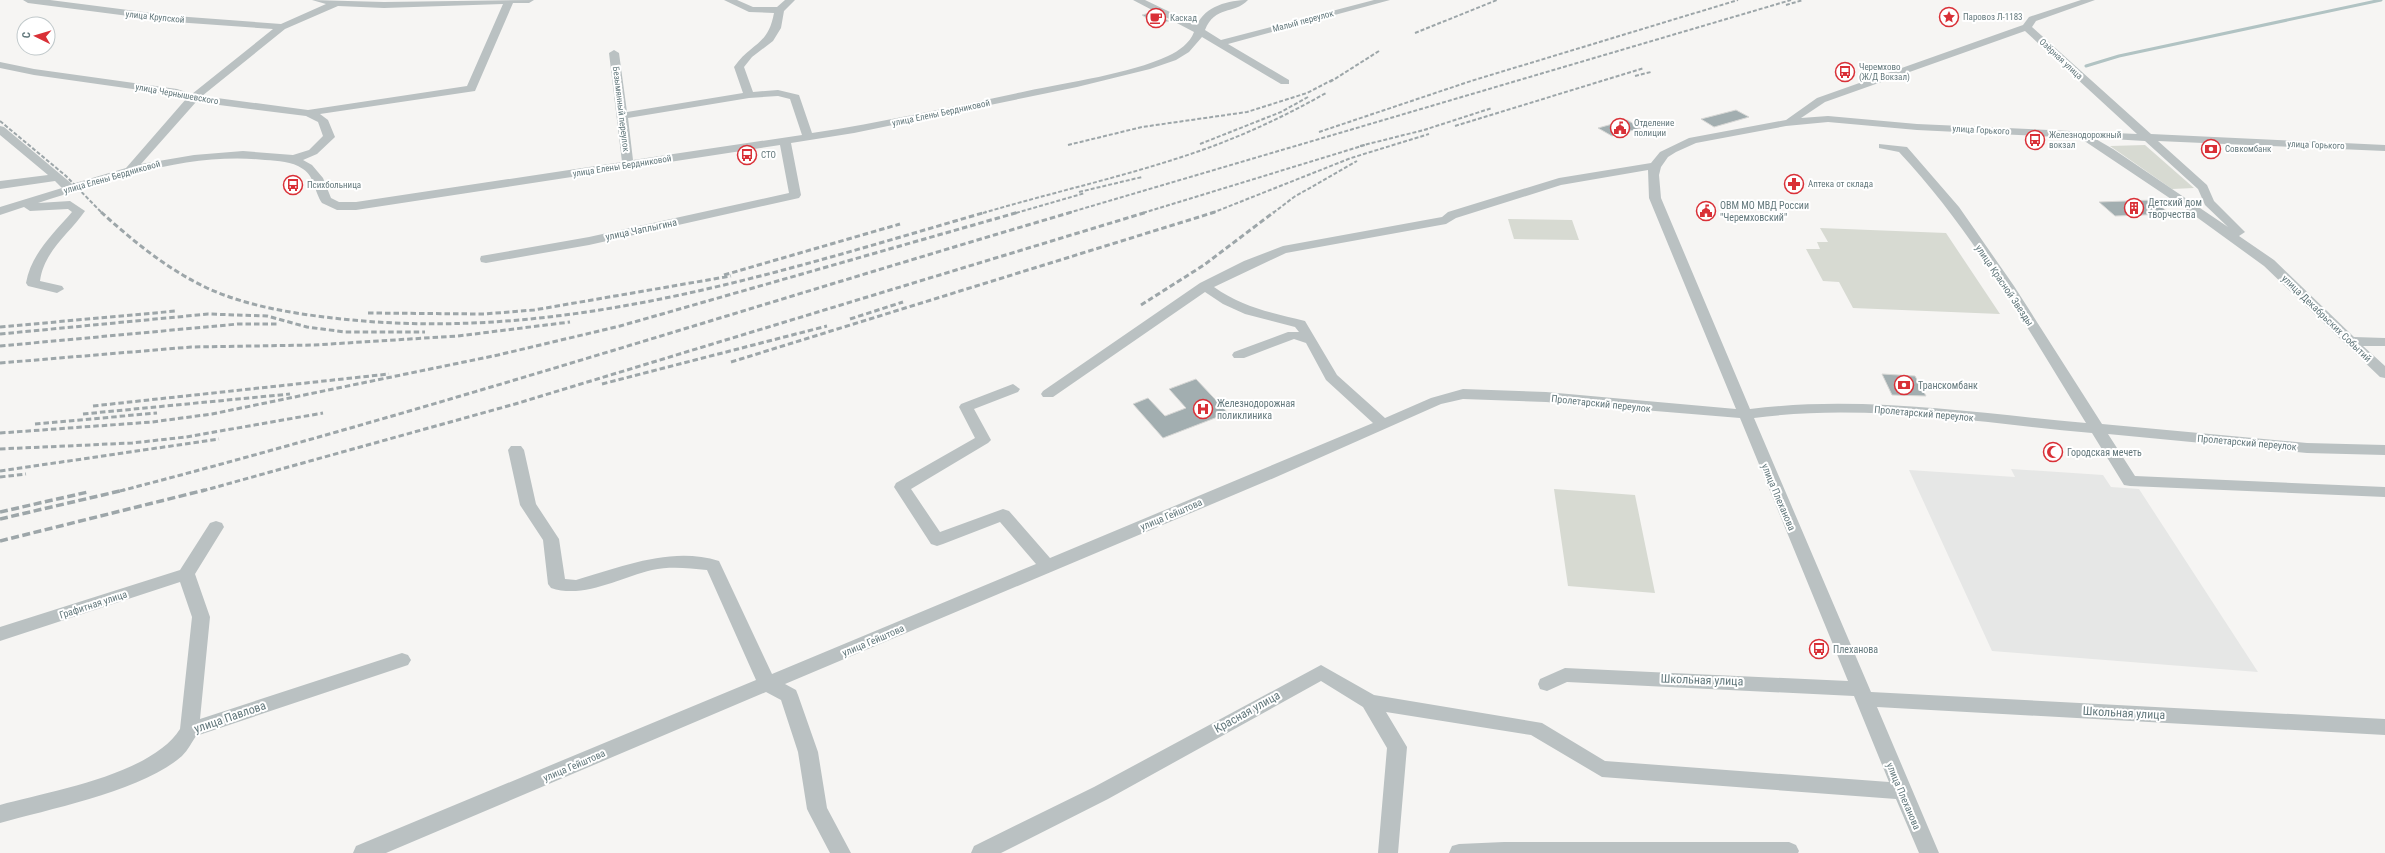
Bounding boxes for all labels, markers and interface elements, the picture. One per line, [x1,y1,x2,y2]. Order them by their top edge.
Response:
place icon: Паровоз Л-1183 [1938,6,1960,28]
cafe icon: Каскад [1145,7,1167,29]
street label: Малый переулок [1271,8,1335,34]
street label: улица Крупской [125,9,185,25]
place label: Паровоз Л-1183 [1963,12,2023,22]
place label: Каскад [1170,13,1197,23]
north arrow [16,16,56,56]
text: С [20,31,33,39]
street label: Озёрная улица [2037,37,2085,81]
bus stop icon: Черемхово (Ж/Д Вокзал) [1834,61,1856,83]
place label: Черемхово (Ж/Д Вокзал) [1859,62,1910,83]
street label: Безымянный переулок [611,66,631,153]
street label: улица Чернышевского [135,82,220,106]
street label: улица Елены Бердниковой [891,98,991,128]
public building icon: Отделение полиции [1609,117,1631,139]
place label: Отделение полиции [1634,118,1674,138]
street label: улица Горького [1952,124,2010,137]
bus stop icon: Железнодорожный вокзал [2024,129,2046,151]
place label: Железнодорожный вокзал [2049,130,2121,150]
bank icon: Совкомбанк [2200,138,2222,160]
street label: улица Горького [2287,139,2345,151]
bus stop icon: СТО [736,144,758,166]
place label: Совкомбанк [2225,144,2272,154]
place label: СТО [761,150,776,160]
street label: улица Елены Бердниковой [572,153,672,179]
street label: улица Елены Бердниковой [63,158,161,196]
pharmacy icon: Аптека от склада [1783,173,1805,195]
bus stop icon: Психбольница [282,174,304,196]
place label: Аптека от склада [1808,179,1873,189]
place label: Психбольница [307,180,361,190]
building icon: Детский дом творчества [2123,197,2145,219]
place label: Детский дом творчества [2148,197,2202,220]
public building icon: ОВМ МО МВД России "Черемховский" [1695,200,1717,222]
place label: ОВМ МО МВД России "Черемховский" [1720,200,1809,223]
street label: улица Чаплыгина [604,216,678,242]
street label: улица Красной Звезды [1973,243,2036,328]
street label: улица Декабрьских Событий [2280,273,2374,364]
bank icon: Транскомбанк [1893,374,1915,396]
place label: Транскомбанк [1918,380,1978,391]
street label: Пролетарский переулок [1551,393,1651,414]
hospital icon: Железнодорожная поликлиника [1192,398,1214,420]
place label: Железнодорожная поликлиника [1217,398,1295,421]
street label: Пролетарский переулок [1874,404,1974,423]
street label: Пролетарский переулок [2197,433,2297,452]
mosque icon: Городская мечеть [2042,441,2064,463]
place label: Городская мечеть [2067,447,2142,458]
street label: улица Плеханова [1759,462,1798,532]
street label: улица Гейштова [1139,496,1204,532]
street label: Графитная улица [58,588,129,621]
street label: улица Гейштова [841,622,906,658]
bus stop icon: Плеханова [1808,638,1830,660]
place label: Плеханова [1833,644,1878,655]
street label: Школьная улица [1660,672,1744,688]
street label: Красная улица [1212,688,1283,736]
street label: улица Павлова [192,698,268,736]
street label: Школьная улица [2082,704,2166,722]
street label: улица Гейштова [542,747,607,783]
street label: улица Плеханова [1884,761,1923,831]

